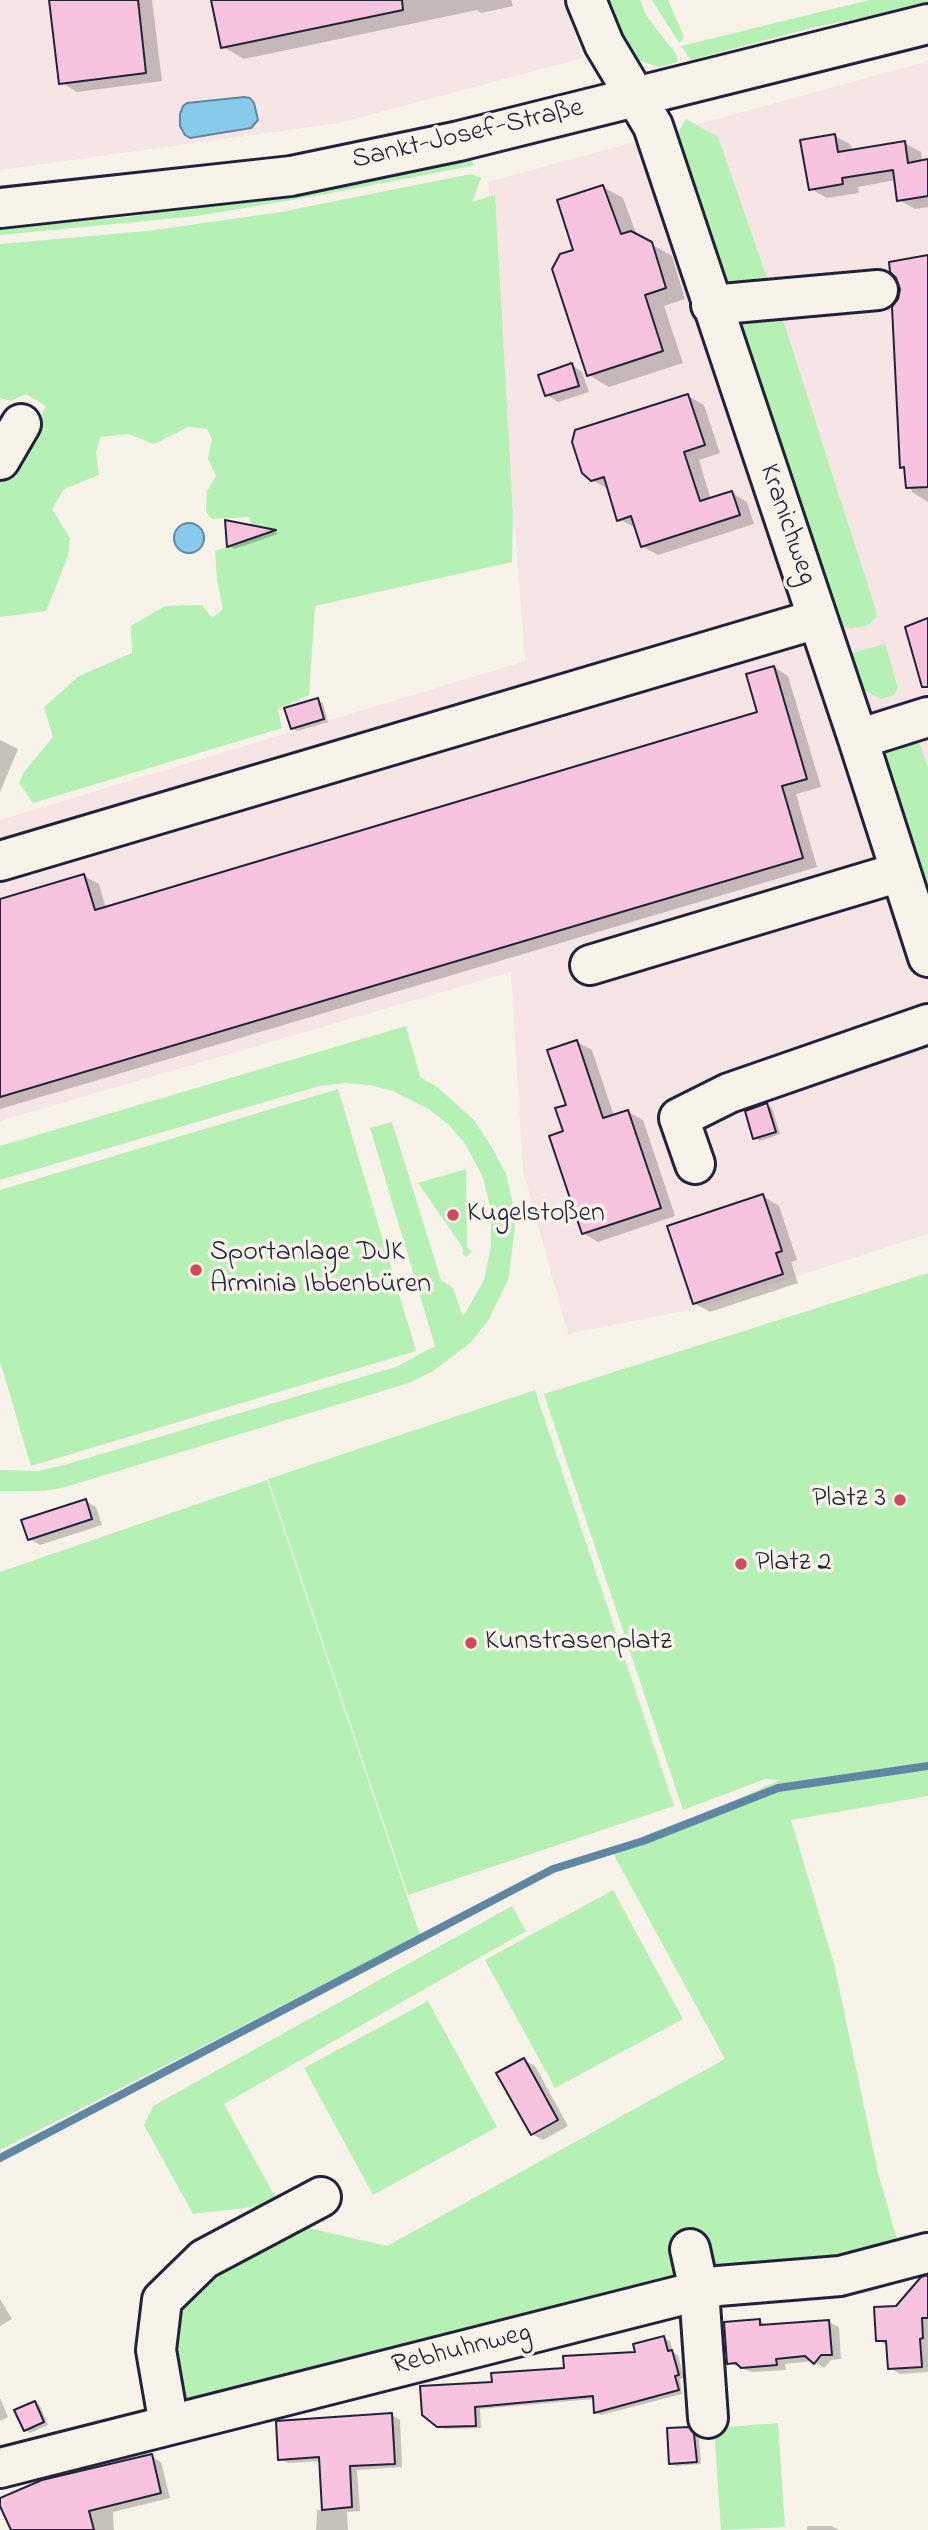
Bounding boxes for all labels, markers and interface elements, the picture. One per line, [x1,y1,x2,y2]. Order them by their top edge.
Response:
street label: Sankt-Josef-Straße [349,93,587,179]
street label: Kranichweg [750,460,822,590]
place label: Kugelstoßen [467,1198,605,1232]
marker: Kugelstoßen [445,1207,461,1223]
place label: Sportanlage DJK Arminia Ibbenbüren [210,1237,431,1303]
marker: Sportanlage DJK Arminia Ibbenbüren [188,1262,204,1278]
place label: Platz 3 [812,1483,886,1517]
marker: Platz 3 [892,1492,908,1508]
place label: Platz 2 [755,1547,831,1581]
marker: Platz 2 [733,1556,749,1572]
place label: Kunstrasenplatz [485,1626,672,1660]
marker: Kunstrasenplatz [463,1635,479,1651]
street label: Rebhuhnweg [389,2318,535,2384]

